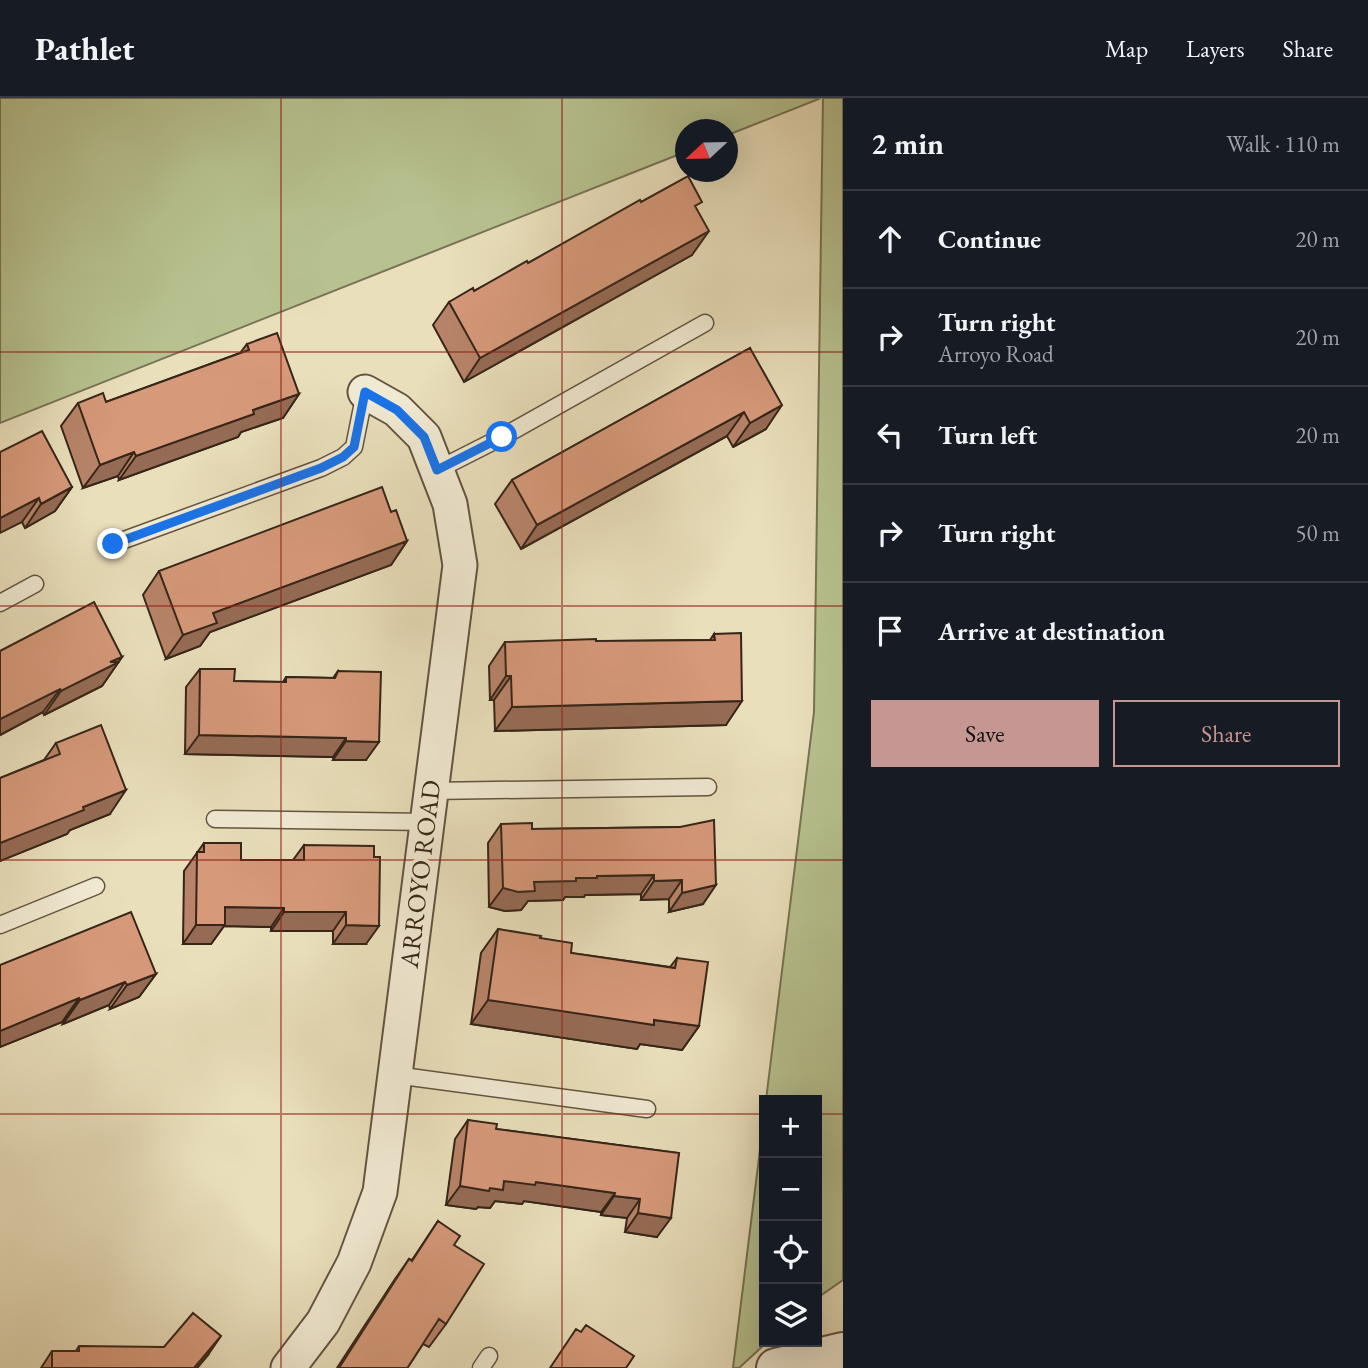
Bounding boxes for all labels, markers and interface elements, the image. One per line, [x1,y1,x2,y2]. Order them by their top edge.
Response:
text: Pathlet [35,27,134,70]
text: Map [1105,33,1148,64]
text: Layers [1186,33,1245,64]
text: Share [1283,33,1333,64]
north arrow [675,119,738,182]
text: 2 min [871,124,944,163]
text: Walk · 110 m [1226,129,1340,159]
icon: ahead [871,220,909,258]
text: Continue [938,222,1041,256]
text: 20 m [1295,224,1340,254]
text: Turn right [938,305,1056,339]
icon: right [871,318,909,356]
text: 20 m [1295,322,1340,352]
text: Arroyo Road [938,339,1054,369]
icon: left [871,416,909,454]
text: Turn left [938,418,1037,452]
text: 20 m [1295,420,1340,450]
route start [486,421,517,452]
icon: right [871,514,909,552]
text: Turn right [938,516,1056,550]
text: 50 m [1295,518,1340,548]
route end [97,528,128,559]
icon: arrive [871,612,909,650]
text: Arrive at destination [938,614,1165,648]
button: Save [871,700,1099,767]
button: Share [1113,700,1340,767]
street label: ARROYO ROAD [391,778,448,971]
map controls [759,1095,822,1347]
button: + [759,1095,822,1158]
button: − [759,1158,822,1221]
button: locate [759,1221,822,1284]
button: layers [759,1284,822,1347]

